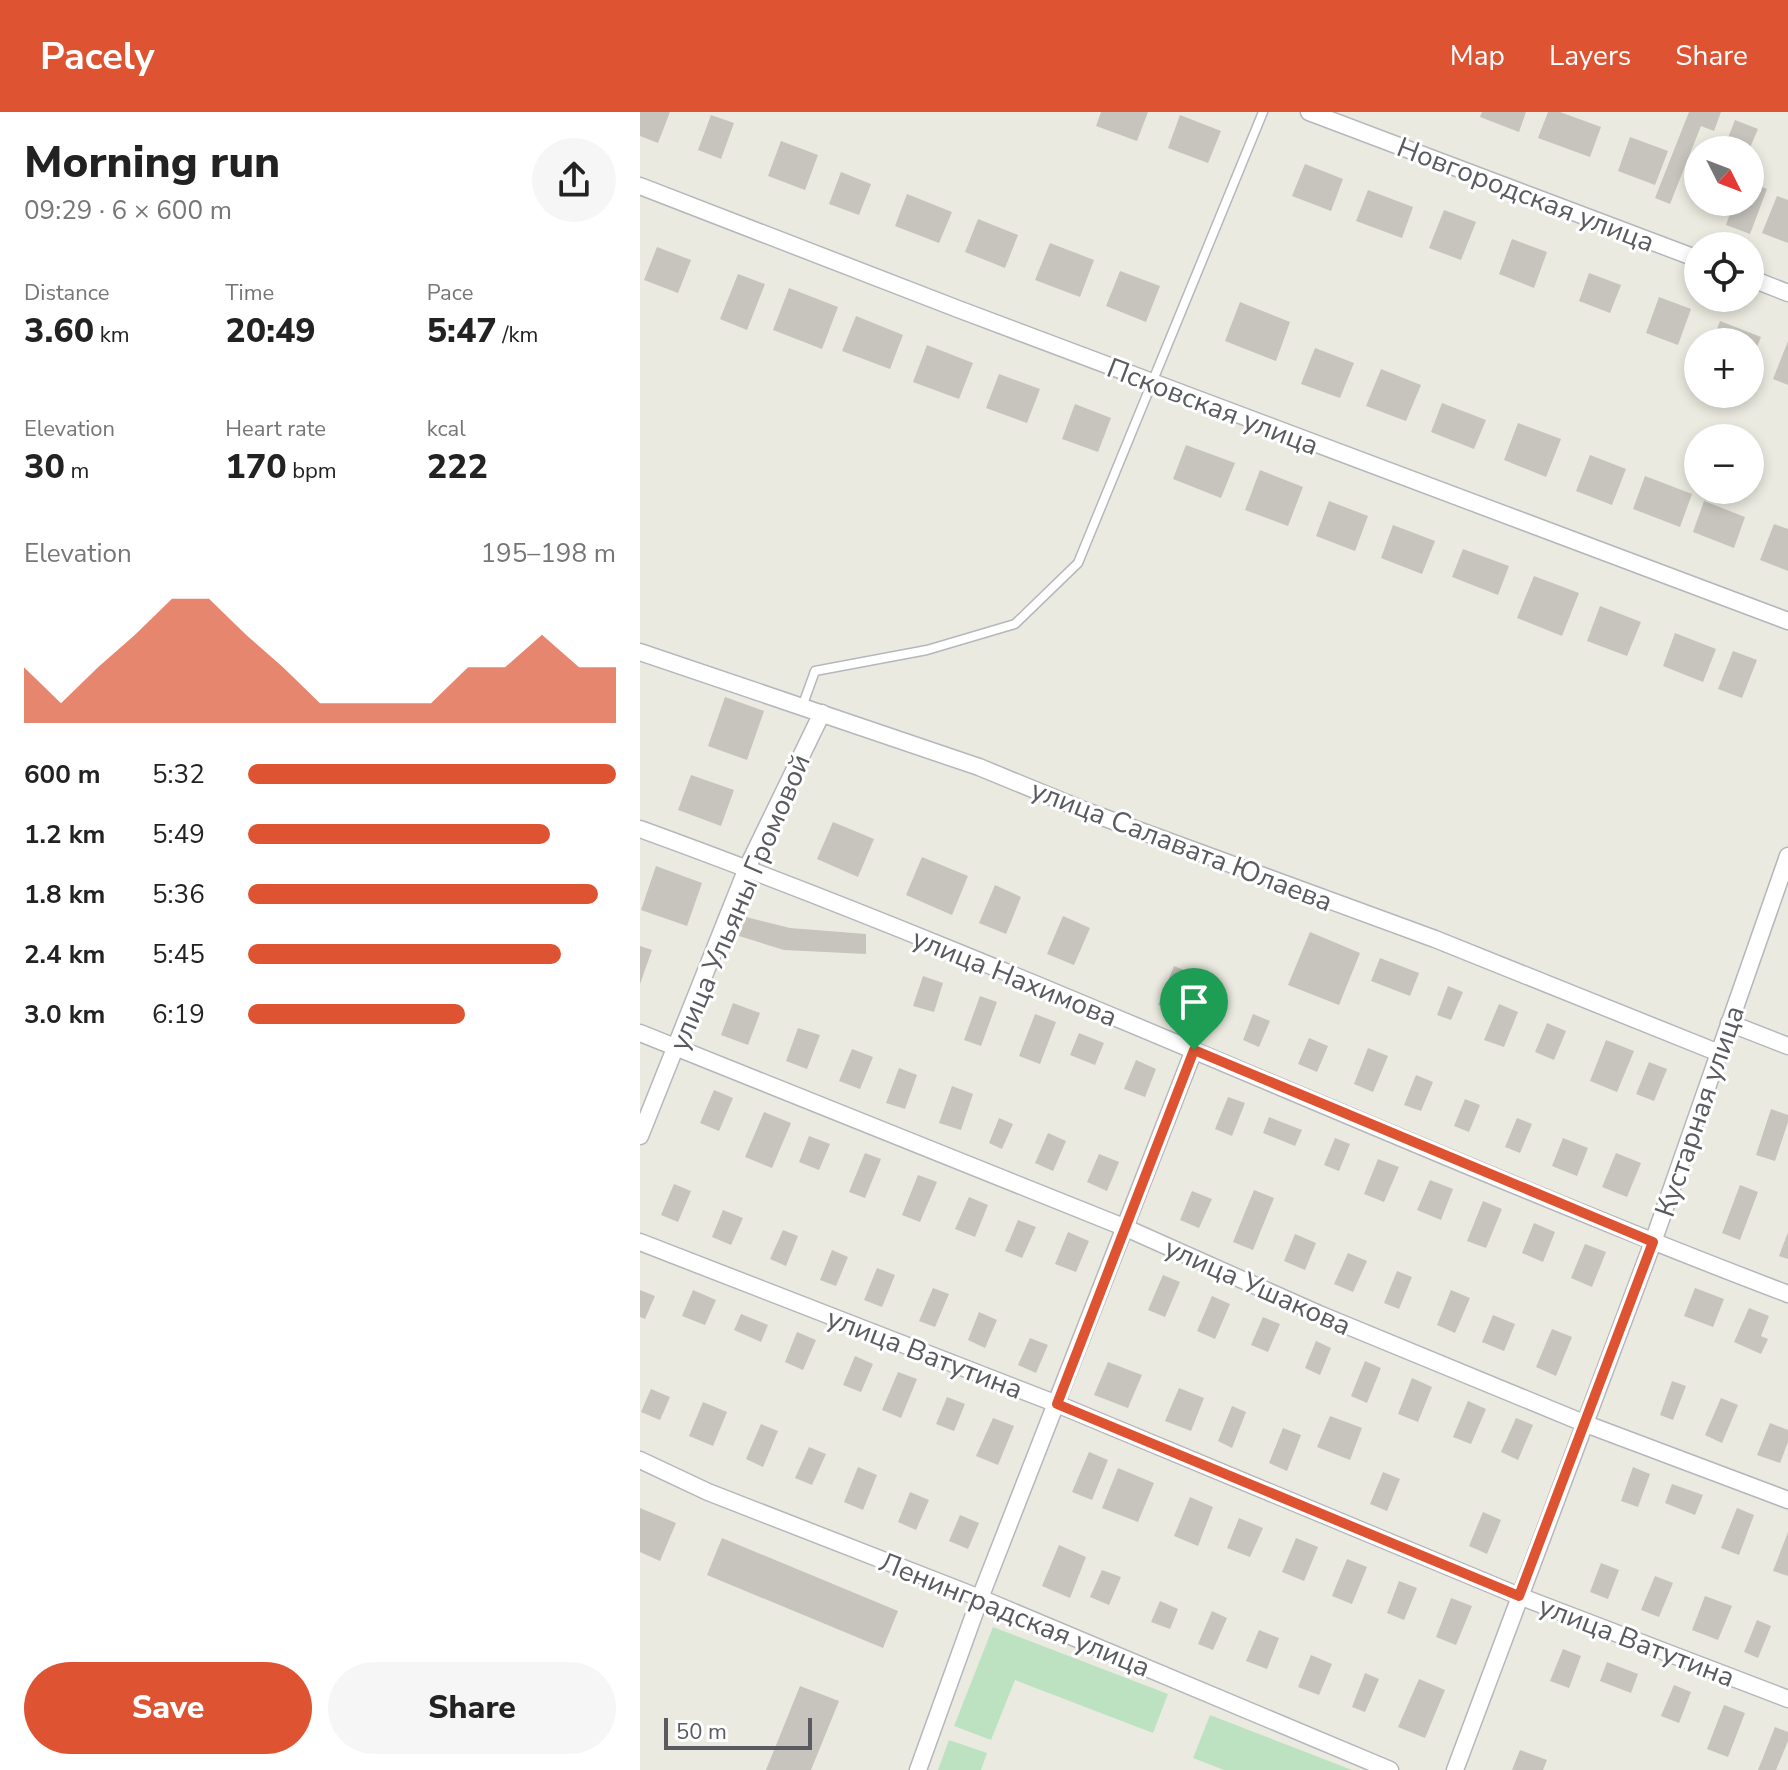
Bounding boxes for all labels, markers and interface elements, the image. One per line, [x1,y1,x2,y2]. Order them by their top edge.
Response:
text: Pacely [40,31,154,82]
text: Map [1450,37,1505,75]
text: Layers [1549,37,1631,75]
text: Share [1675,37,1748,75]
street label: Новгородская улица [1391,128,1660,262]
text: Morning run [24,133,280,193]
north arrow [1684,136,1764,216]
map controls [1684,136,1764,504]
button: share [532,138,616,222]
text: 09:29 · 6 × 600 m [24,193,232,228]
button: locate [1684,232,1764,312]
text: Distance [24,278,109,308]
text: Time [225,278,274,308]
text: Pace [427,278,473,308]
text: 3.60 [24,308,94,354]
text: 20:49 [225,308,316,354]
text: 5:47 [427,308,497,354]
text: km [94,320,130,350]
text: /km [497,320,538,350]
button: + [1684,328,1764,408]
street label: Псковская улица [1101,349,1324,465]
text: Elevation [24,414,115,444]
text: Heart rate [225,414,326,444]
text: kcal [427,414,466,444]
button: − [1684,424,1764,504]
text: 30 [24,444,65,490]
text: 170 [225,444,287,490]
text: 222 [427,444,488,490]
text: m [65,456,89,486]
text: bpm [287,456,337,486]
text: Elevation [24,536,132,571]
text: 195–198 m [480,536,616,571]
street label: улица Ульяны Громовой [660,748,820,1057]
text: 600 m [24,757,101,792]
text: 5:32 [152,757,205,792]
street label: улица Салавата Юлаева [1025,771,1338,921]
text: 1.2 km [24,817,105,852]
text: 5:49 [152,817,205,852]
text: 1.8 km [24,877,105,912]
text: 5:36 [152,877,205,912]
street label: улица Нахимова [907,920,1123,1036]
text: 2.4 km [24,937,105,972]
text: 5:45 [152,937,205,972]
pin [1160,968,1228,1050]
icon: arrive [1172,980,1216,1024]
text: 3.0 km [24,997,105,1032]
text: 6:19 [152,997,205,1032]
street label: Кустарная улица [1646,1001,1754,1222]
street label: улица Ушакова [1158,1229,1357,1345]
street label: улица Ватутина [821,1299,1028,1409]
street label: Ленинградская улица [874,1543,1156,1687]
street label: улица Ватутина [1533,1587,1740,1697]
button: Save [24,1662,312,1754]
button: Share [328,1662,616,1754]
scale bar [664,1714,812,1750]
text: 50 m [676,1717,727,1747]

